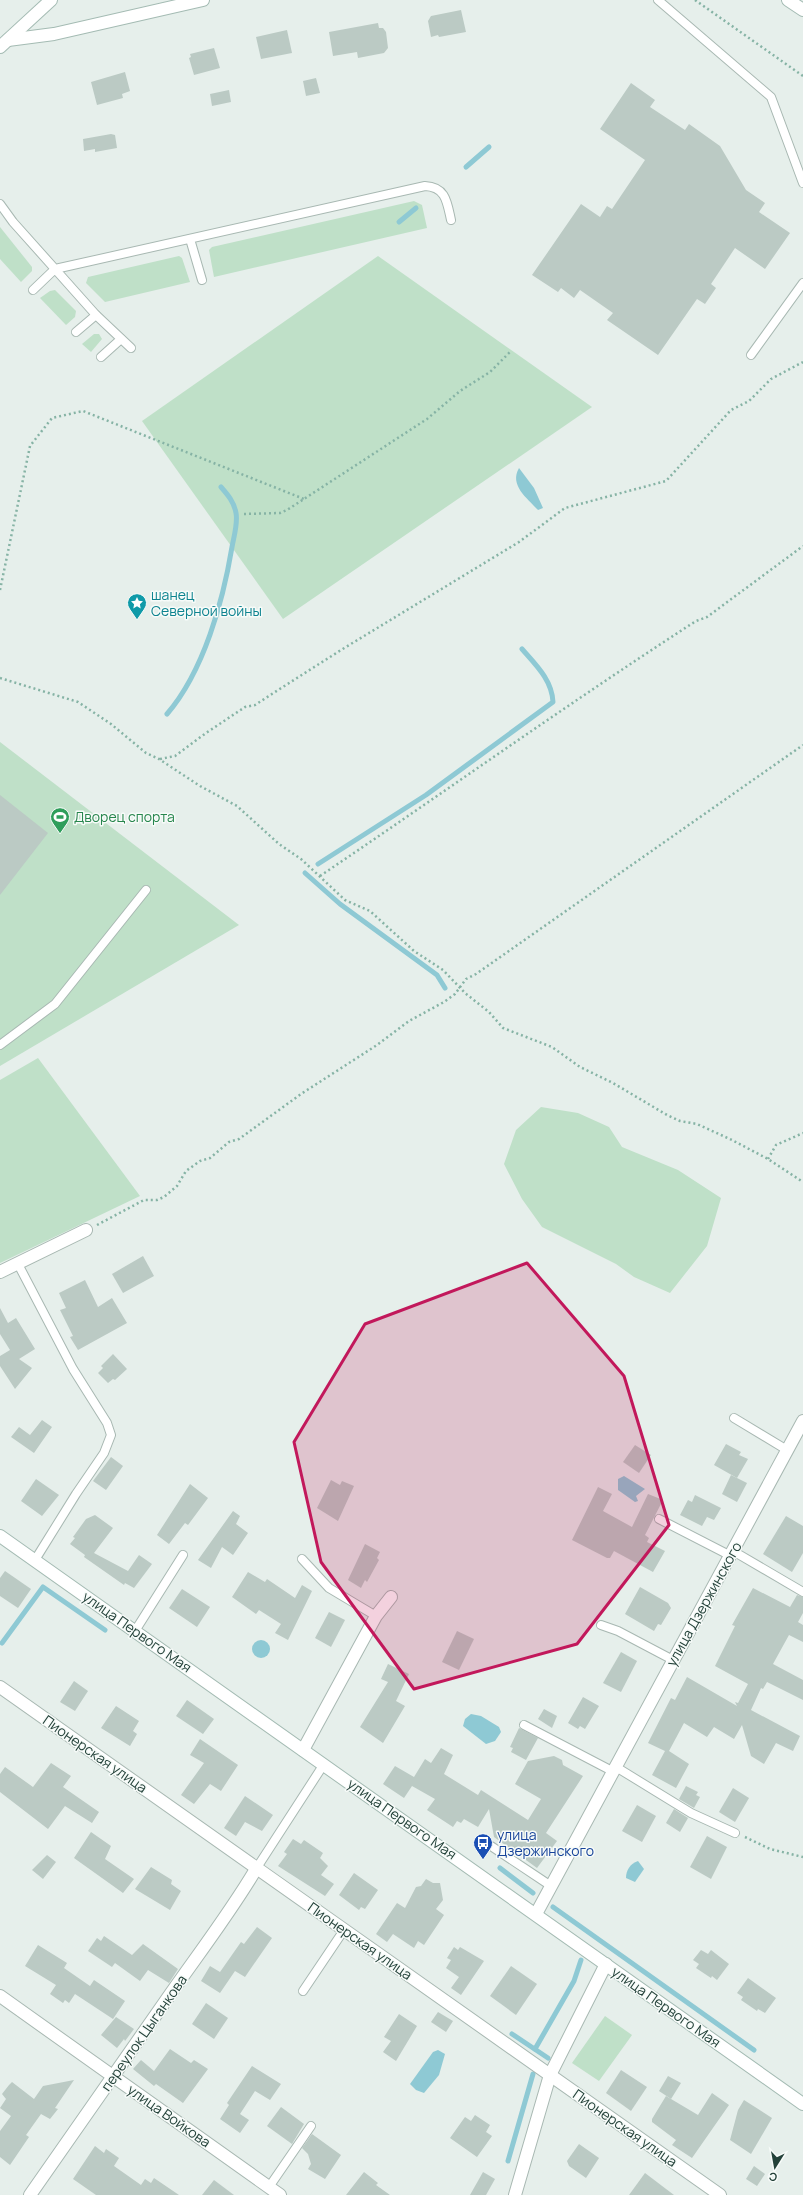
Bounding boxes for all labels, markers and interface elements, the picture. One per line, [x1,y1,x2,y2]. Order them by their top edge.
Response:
place label: шанец Северной войны [151,585,262,620]
place icon: шанец Северной войны [126,592,148,620]
sports icon: Дворец спорта [49,806,71,834]
place label: Дворец спорта [74,807,175,826]
street label: улица Дзержинского [661,1538,746,1669]
street label: улица Первого Мая [79,1587,196,1676]
street label: Пионерская улица [39,1710,151,1797]
street label: улица Первого Мая [344,1774,461,1863]
place label: улица Дзержинского [497,1825,594,1860]
bus stop icon: улица Дзержинского [472,1832,494,1860]
street label: Пионерская улица [304,1897,416,1984]
street label: улица Первого Мая [608,1962,725,2051]
street label: переулок Цыганкова [96,1971,191,2095]
street label: улица Войкова [124,2080,215,2151]
street label: Пионерская улица [569,2084,681,2171]
north arrow [755,2147,795,2187]
text: С [768,2169,778,2185]

